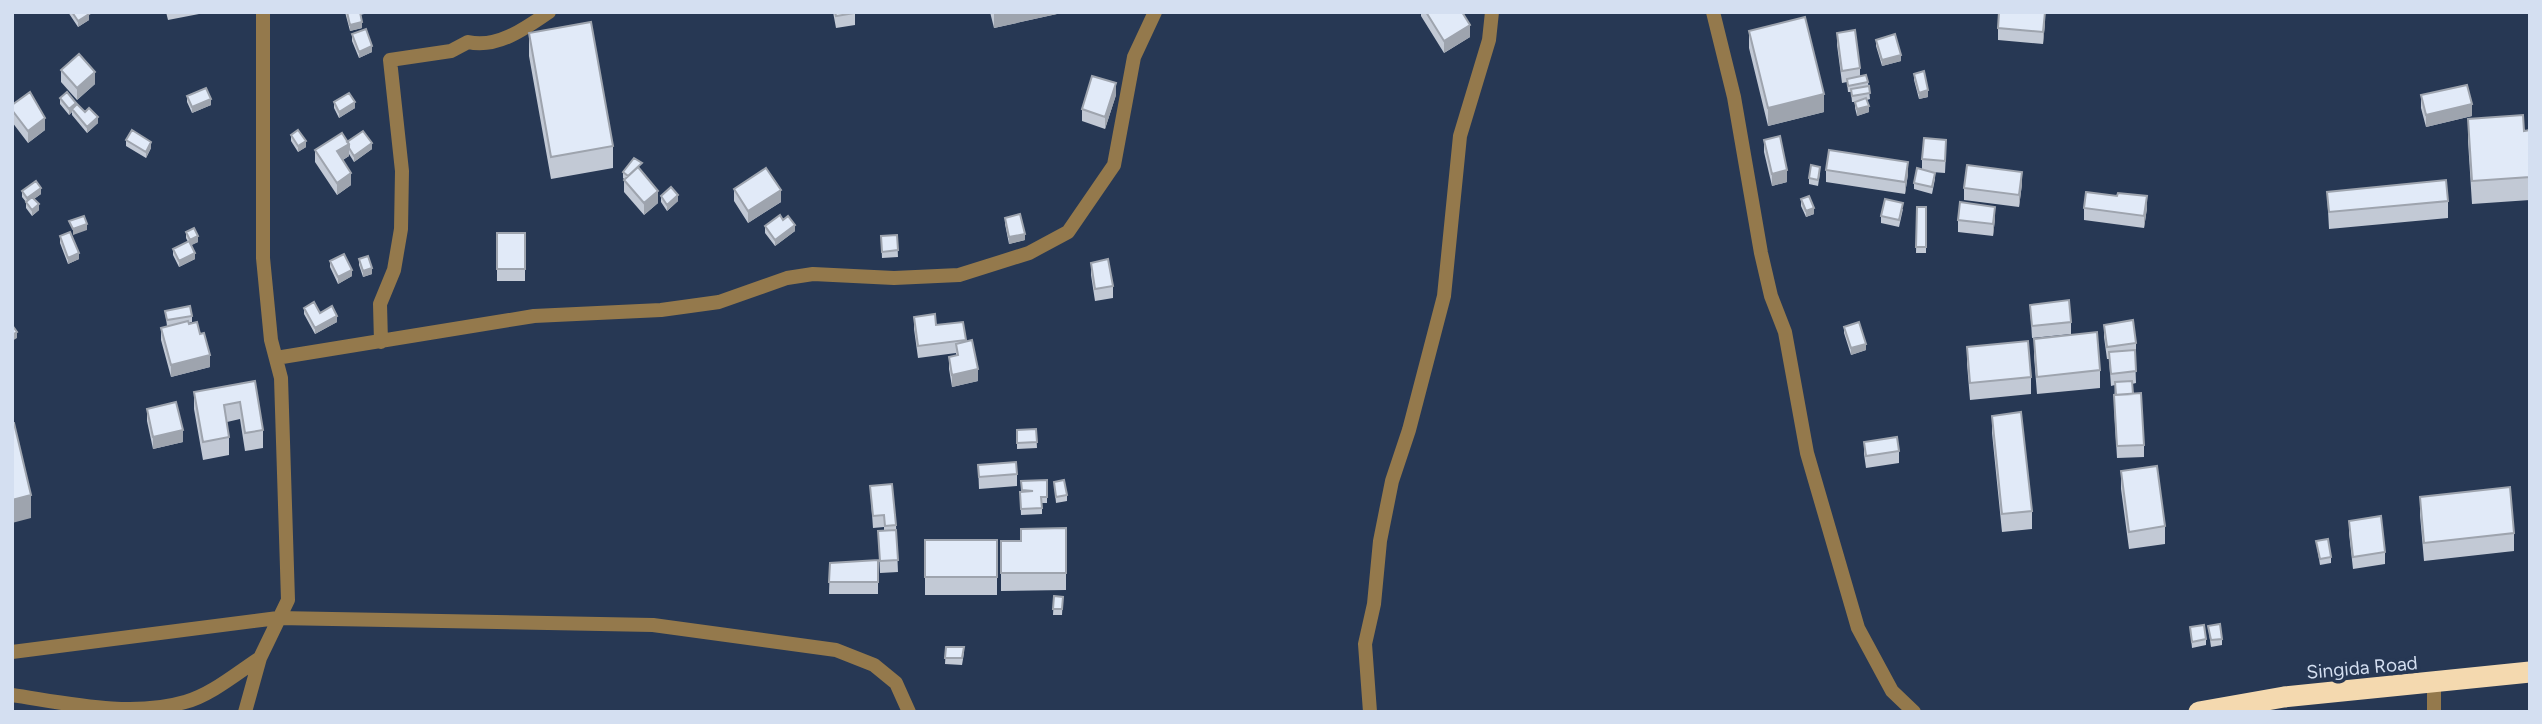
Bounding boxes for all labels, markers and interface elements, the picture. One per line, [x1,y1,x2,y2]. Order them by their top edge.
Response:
street label: Singida Road [2306,651,2419,684]

